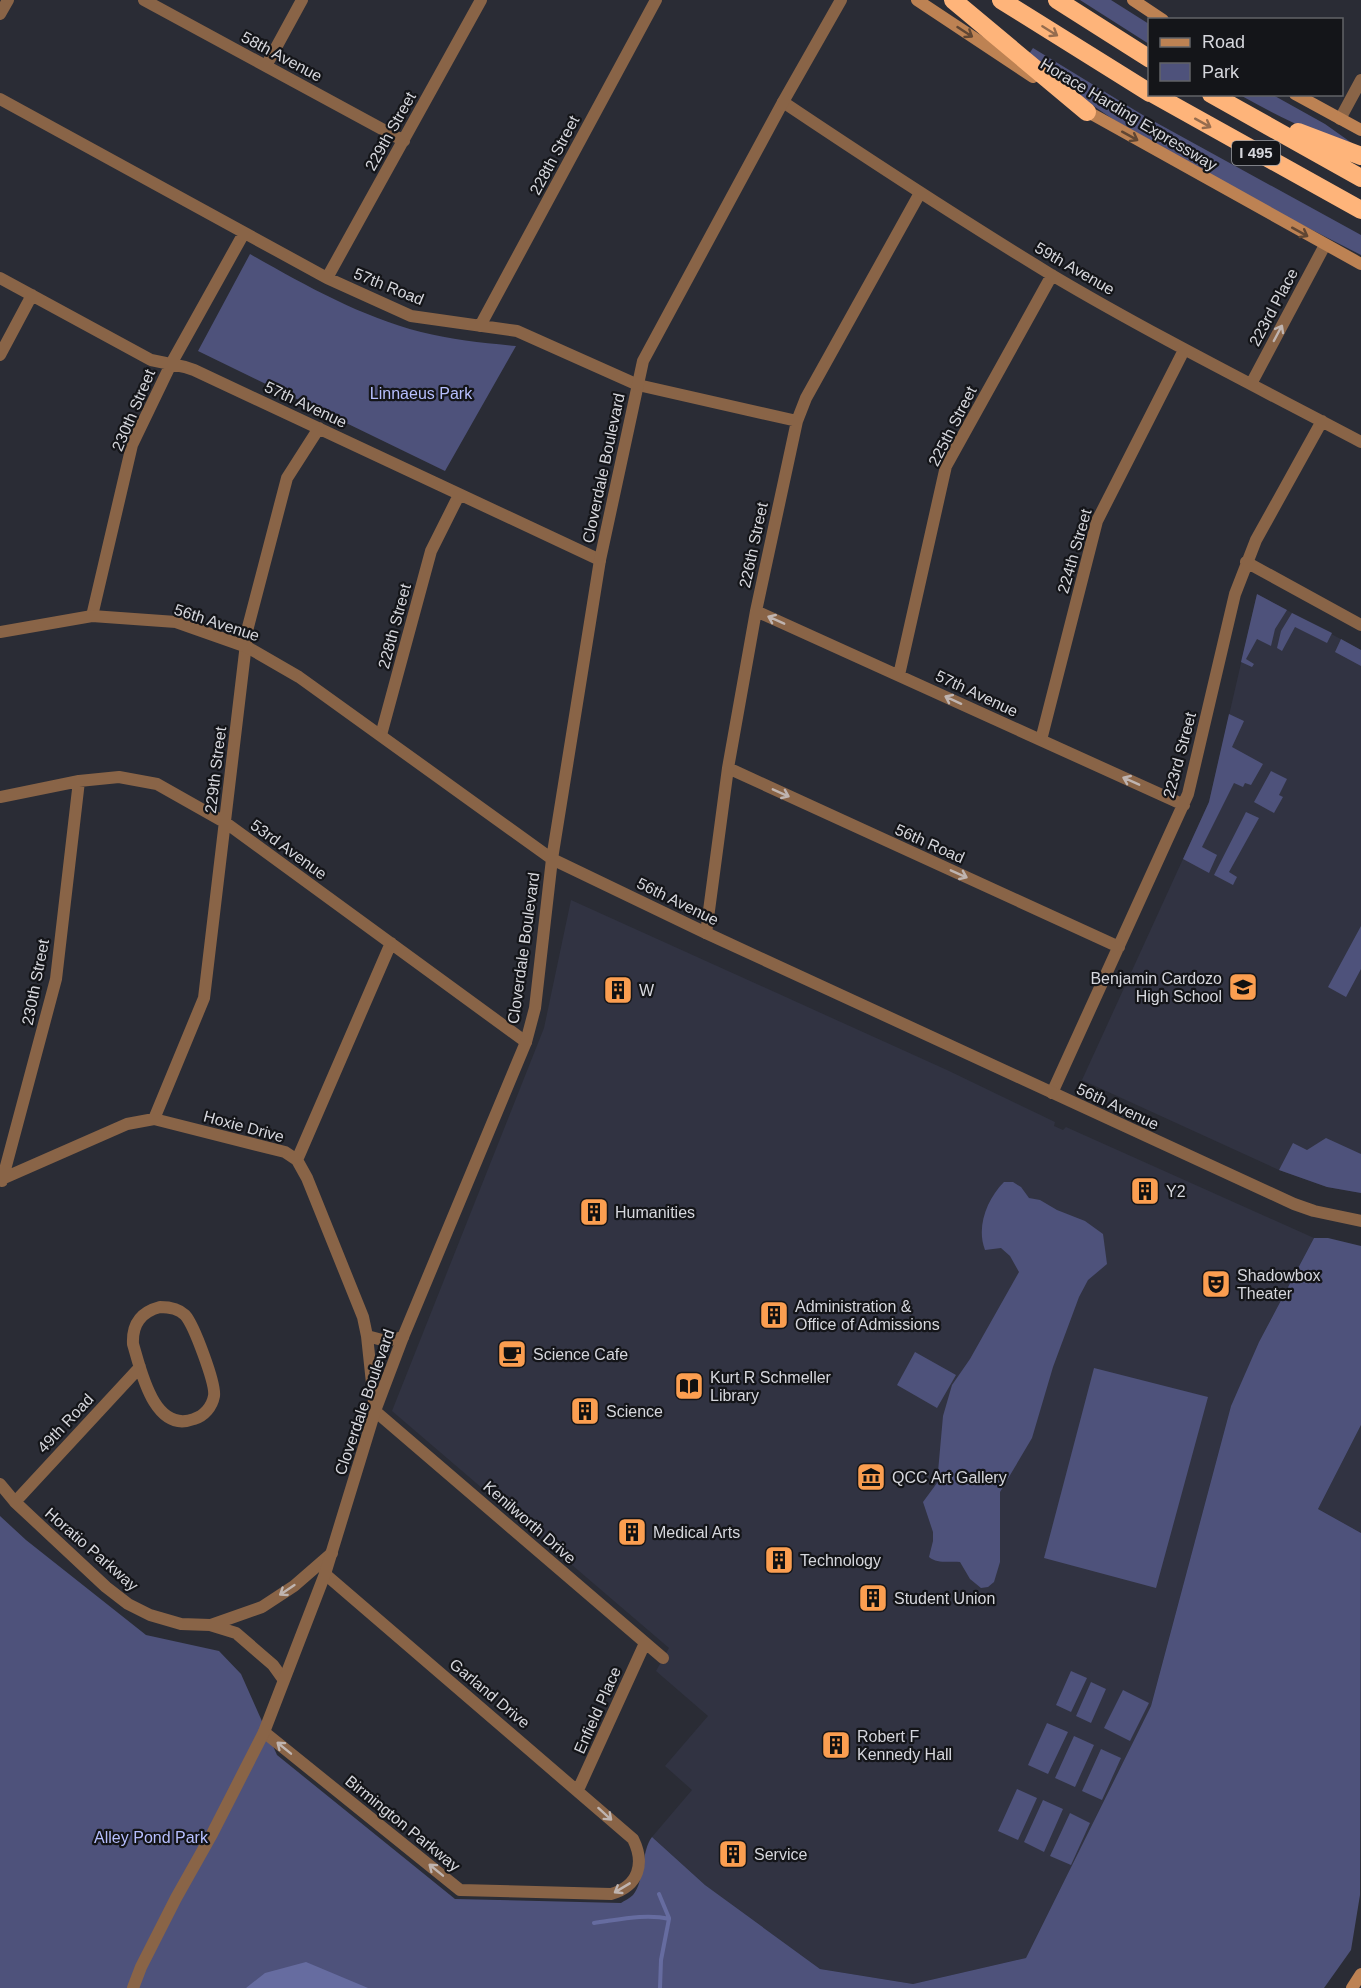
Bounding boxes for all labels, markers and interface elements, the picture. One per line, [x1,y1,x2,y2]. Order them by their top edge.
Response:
legend [1148,18,1343,96]
one-way arrow [1042,25,1059,38]
one-way arrow [957,26,973,38]
street label: 58th Avenue [239,28,325,85]
text: Road [1202,32,1245,52]
street label: Horace Harding Expressway [1037,55,1220,174]
text: Park [1202,62,1240,82]
street label: 229th Street [362,89,419,173]
street label: 228th Street [526,112,583,198]
one-way arrow [1195,118,1212,130]
one-way arrow [1121,130,1138,142]
road number: I 495 [1232,141,1280,165]
one-way arrow [1292,226,1309,238]
street label: 59th Avenue [1032,239,1117,298]
street label: 57th Road [351,265,426,308]
street label: 223rd Place [1246,265,1301,349]
one-way arrow [1273,324,1284,342]
street label: 230th Street [109,366,159,454]
street label: 57th Avenue [262,378,350,431]
street label: 225th Street [925,383,980,469]
park label: Linnaeus Park [370,385,473,402]
street label: Cloverdale Boulevard [579,392,628,545]
street label: 226th Street [736,500,771,590]
street label: 224th Street [1054,506,1095,595]
street label: 228th Street [375,581,414,670]
street label: 56th Avenue [172,601,262,644]
one-way arrow [767,613,785,625]
street label: 57th Avenue [933,667,1021,720]
one-way arrow [945,694,963,705]
street label: 223rd Street [1160,710,1199,800]
street label: 229th Street [202,725,229,814]
one-way arrow [1122,774,1140,785]
one-way arrow [772,788,790,799]
street label: 53rd Avenue [247,816,330,883]
street label: 56th Road [893,821,967,866]
one-way arrow [949,868,967,880]
street label: Cloverdale Boulevard [504,871,543,1025]
street label: 56th Avenue [634,874,721,929]
street label: 230th Street [19,937,52,1027]
place label: Benjamin Cardozo High School [1090,970,1222,1005]
school or university icon: Benjamin Cardozo High School [1227,971,1259,1003]
building icon: W [602,974,634,1006]
place label: W [639,982,655,999]
street label: 56th Avenue [1074,1080,1162,1133]
street label: Hoxie Drive [202,1108,286,1145]
building icon: Y2 [1129,1175,1161,1207]
place label: Y2 [1166,1183,1186,1200]
building icon: Humanities [578,1196,610,1228]
place label: Humanities [615,1204,695,1221]
place label: Shadowbox Theater [1237,1267,1321,1302]
theatre icon: Shadowbox Theater [1200,1268,1232,1300]
place label: Administration & Office of Admissions [795,1298,940,1333]
building icon: Administration & Office of Admissions [758,1299,790,1331]
street label: Cloverdale Boulevard [332,1327,397,1477]
cafe icon: Science Cafe [496,1338,528,1370]
place label: Science Cafe [533,1346,628,1363]
place label: Kurt R Schmeller Library [710,1369,832,1404]
library icon: Kurt R Schmeller Library [673,1370,705,1402]
street label: 49th Road [34,1391,97,1456]
building icon: Science [569,1395,601,1427]
place label: Science [606,1403,663,1420]
museum icon: QCC Art Gallery [855,1461,887,1493]
place label: QCC Art Gallery [892,1469,1007,1486]
street label: Kenilworth Drive [480,1478,579,1567]
street label: Horatio Parkway [42,1504,142,1594]
building icon: Medical Arts [616,1516,648,1548]
place label: Medical Arts [653,1524,740,1541]
building icon: Technology [763,1544,795,1576]
place label: Technology [800,1552,881,1569]
building icon: Student Union [857,1582,889,1614]
one-way arrow [279,1584,296,1596]
place label: Student Union [894,1590,995,1607]
street label: Garland Drive [446,1655,533,1732]
street label: Enfield Place [571,1664,624,1756]
place label: Robert F Kennedy Hall [857,1728,952,1763]
building icon: Robert F Kennedy Hall [820,1729,852,1761]
one-way arrow [276,1741,292,1754]
street label: Birmington Parkway [342,1772,463,1875]
one-way arrow [598,1807,613,1821]
park label: Alley Pond Park [94,1829,209,1846]
building icon: Service [717,1838,749,1870]
place label: Service [754,1846,807,1863]
one-way arrow [428,1864,444,1877]
one-way arrow [614,1882,631,1894]

